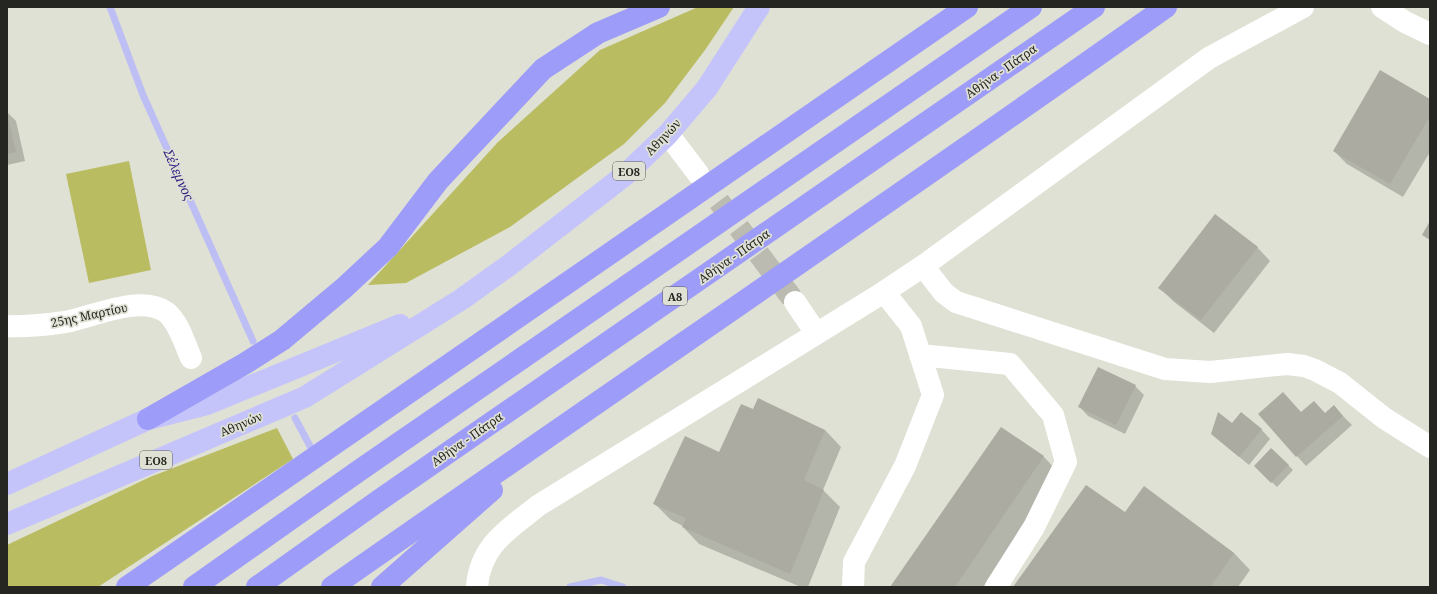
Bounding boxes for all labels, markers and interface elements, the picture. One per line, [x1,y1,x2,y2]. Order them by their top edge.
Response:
street label: Αθήνα - Πάτρα [962,40,1040,102]
street label: Αθηνών [641,115,685,159]
water label: Σέλεμνος [159,146,199,204]
road number: ΕΟ8 [613,162,645,180]
street label: Αθήνα - Πάτρα [695,225,773,287]
road number: Α8 [663,287,687,305]
street label: 25ης Μαρτίου [49,299,129,331]
street label: Αθηνών [217,407,265,441]
street label: Αθήνα - Πάτρα [428,408,506,470]
road number: ΕΟ8 [140,451,172,469]

